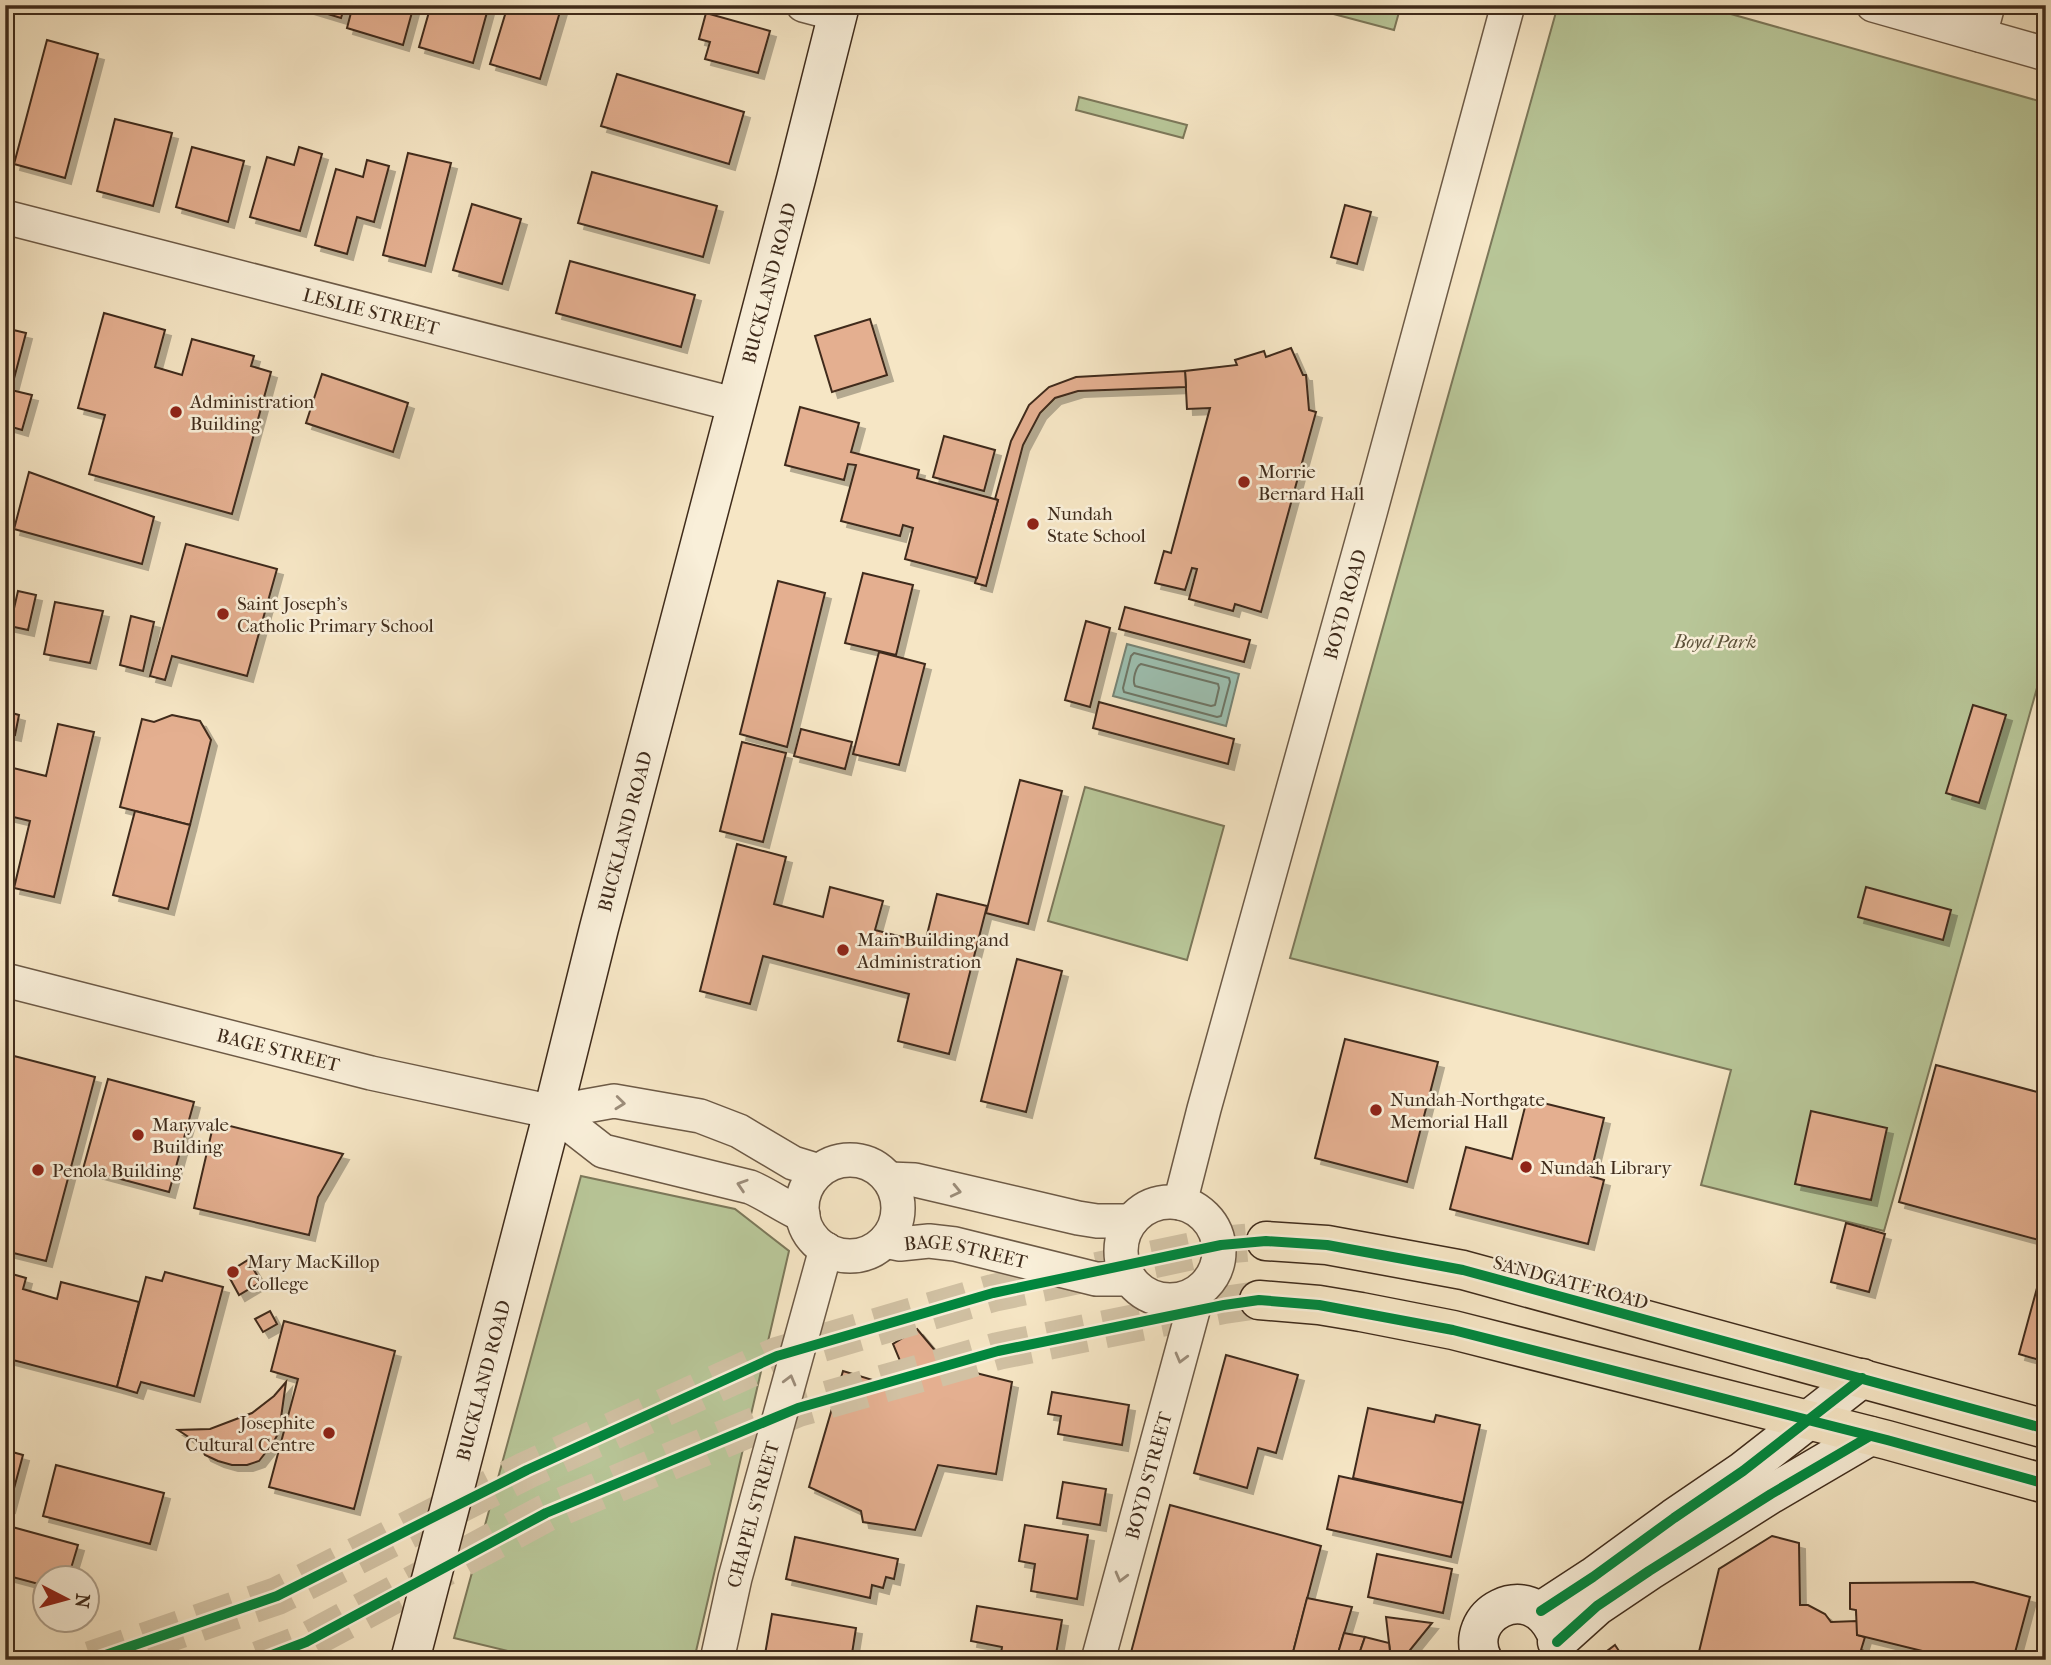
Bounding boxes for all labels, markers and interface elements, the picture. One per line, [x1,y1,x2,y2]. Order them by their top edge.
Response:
street label: BUCKLAND ROAD [738,200,801,366]
street label: LESLIE STREET [300,284,442,340]
place label: Administration Building [189,391,314,435]
marker: Administration Building [168,404,184,420]
place label: Morrie Bernard Hall [1258,461,1364,505]
marker: Morrie Bernard Hall [1236,474,1252,490]
place label: Nundah State School [1047,503,1146,547]
marker: Nundah State School [1025,516,1041,532]
street label: BOYD ROAD [1320,547,1371,662]
place label: Saint Joseph's Catholic Primary School [237,593,434,637]
marker: Saint Joseph's Catholic Primary School [215,606,231,622]
park label: Boyd Park [1673,631,1756,653]
street label: BUCKLAND ROAD [594,749,657,914]
place label: Main Building and Administration [856,929,1010,973]
marker: Main Building and Administration [835,942,851,958]
street label: BAGE STREET [214,1024,342,1077]
place label: Nundah-Northgate Memorial Hall [1390,1089,1545,1133]
one-way arrow [615,1095,626,1110]
marker: Nundah-Northgate Memorial Hall [1368,1102,1384,1118]
place label: Maryvale Building [152,1114,229,1158]
marker: Maryvale Building [130,1127,146,1143]
place label: Nundah Library [1540,1157,1672,1179]
marker: Nundah Library [1518,1159,1534,1175]
place label: Penola Building [52,1160,183,1182]
marker: Penola Building [30,1162,46,1178]
one-way arrow [736,1178,748,1193]
one-way arrow [950,1183,962,1197]
street label: BAGE STREET [903,1231,1030,1274]
place label: Mary MacKillop College [247,1251,380,1295]
street label: SANDGATE ROAD [1491,1252,1651,1314]
marker: Mary MacKillop College [225,1264,241,1280]
street label: BUCKLAND ROAD [452,1298,515,1463]
one-way arrow [1175,1352,1189,1364]
one-way arrow [782,1375,796,1387]
street label: BOYD STREET [1121,1410,1177,1542]
place label: Josephite Cultural Centre [185,1412,315,1456]
marker: Josephite Cultural Centre [321,1425,337,1441]
street label: CHAPEL STREET [723,1439,784,1590]
north arrow [32,1564,102,1634]
one-way arrow [1114,1571,1129,1583]
text: N [70,1592,94,1610]

